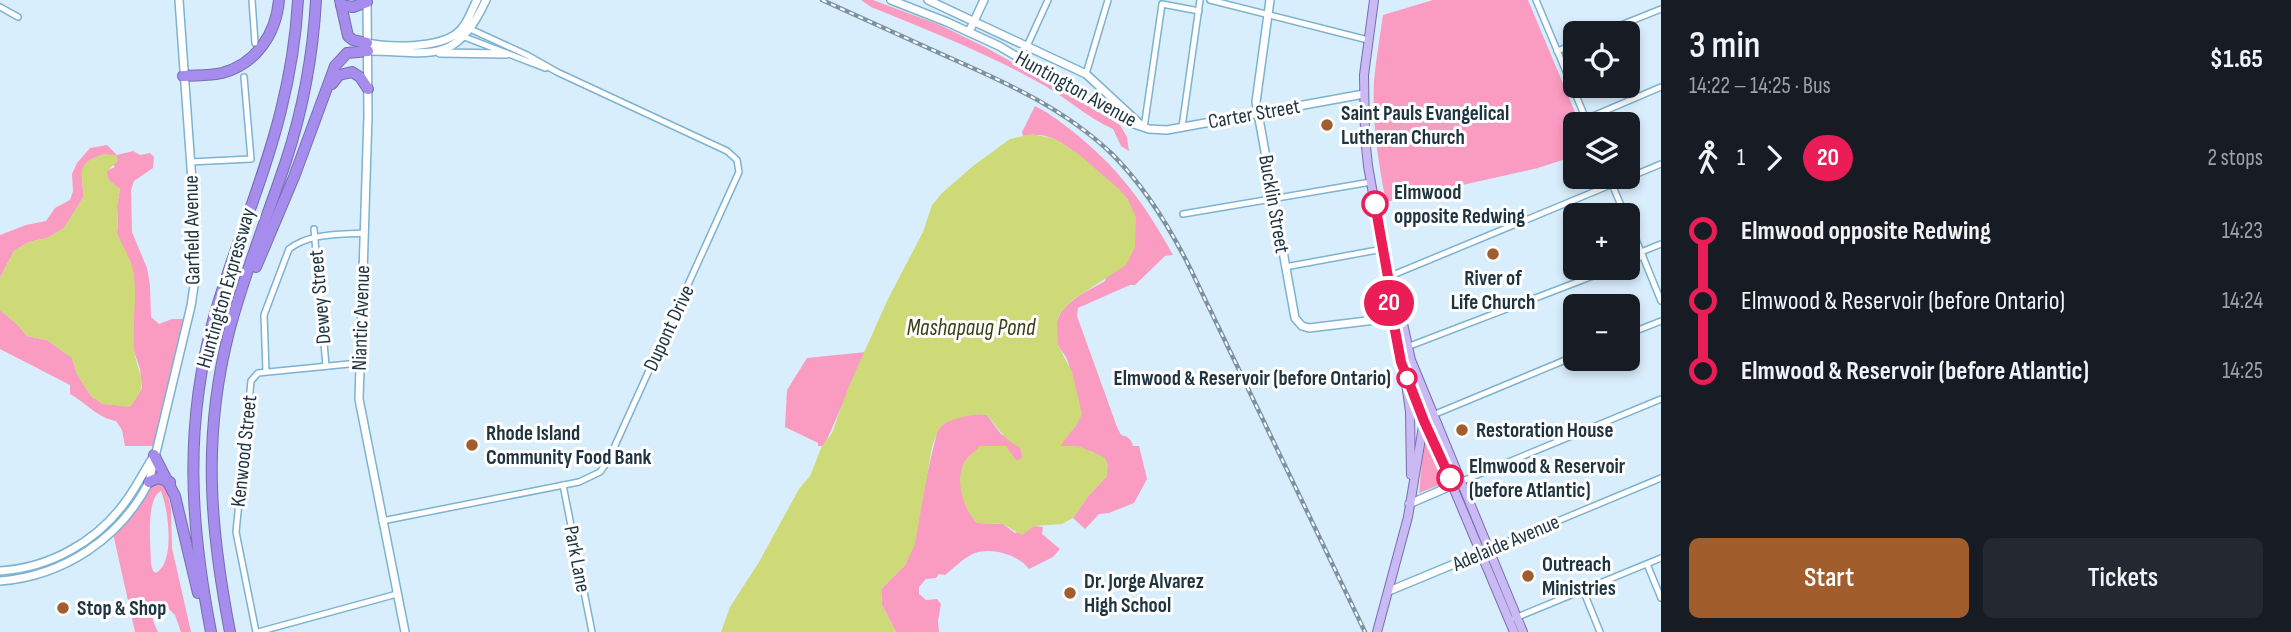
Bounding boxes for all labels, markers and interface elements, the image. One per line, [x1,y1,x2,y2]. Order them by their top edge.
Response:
map controls [1563,21,1640,371]
button: locate [1563,21,1640,98]
text: 3 min [1689,23,1760,68]
text: $1.65 [2210,44,2263,75]
street label: Huntington Avenue [1011,45,1141,133]
text: 14:22 – 14:25 · Bus [1689,72,1831,100]
street label: Carter Street [1206,94,1302,134]
place label: Saint Pauls Evangelical Lutheran Church [1341,101,1509,150]
button: layers [1563,112,1640,189]
marker: Saint Pauls Evangelical Lutheran Church [1319,117,1335,133]
icon: walk [1689,139,1727,177]
icon: forward [1755,139,1793,177]
text: 20 [1817,143,1839,172]
text: 1 [1737,144,1745,172]
text: 2 stops [2207,144,2263,172]
street label: Bucklin Street [1253,153,1295,255]
street label: Garfield Avenue [179,175,205,285]
place label: Elmwood opposite Redwing [1394,180,1525,229]
marker: Elmwood opposite Redwing [1362,191,1388,217]
button: + [1563,203,1640,280]
street label: Huntington Expressway [191,205,261,371]
text: Elmwood opposite Redwing [1741,216,1991,247]
text: 14:23 [2222,217,2263,245]
marker: River of Life Church [1485,246,1501,262]
street label: Dewey Street [303,249,337,345]
street label: Niantic Avenue [347,265,375,371]
place label: River of Life Church [1451,266,1535,315]
line badge: 20 [1358,280,1420,326]
street label: Dupont Drive [638,281,700,375]
text: Elmwood & Reservoir (before Ontario) [1741,286,2065,317]
text: 14:24 [2222,287,2263,315]
text: 20 [1378,288,1400,317]
button: − [1563,294,1640,371]
water label: Mashapaug Pond [907,314,1036,342]
text: Elmwood & Reservoir (before Atlantic) [1741,356,2089,387]
text: 14:25 [2222,357,2263,385]
place label: Elmwood & Reservoir (before Ontario) [1114,366,1391,391]
marker: Elmwood & Reservoir (before Ontario) [1397,368,1417,388]
street label: Kenwood Street [226,394,262,508]
place label: Restoration House [1476,418,1613,443]
place label: Rhode Island Community Food Bank [486,421,652,470]
marker: Restoration House [1454,422,1470,438]
marker: Rhode Island Community Food Bank [464,437,480,453]
place label: Elmwood & Reservoir (before Atlantic) [1469,454,1626,503]
marker: Elmwood & Reservoir (before Atlantic) [1437,465,1463,491]
street label: Adelaide Avenue [1448,509,1563,577]
street label: Park Lane [558,524,596,594]
button: Start [1689,538,1969,618]
button: Tickets [1983,538,2263,618]
place label: Outreach Ministries [1542,552,1616,601]
marker: Outreach Ministries [1520,568,1536,584]
place label: Dr. Jorge Alvarez High School [1084,569,1204,618]
marker: Dr. Jorge Alvarez High School [1062,585,1078,601]
place label: Stop & Shop [77,596,166,621]
marker: Stop & Shop [55,600,71,616]

